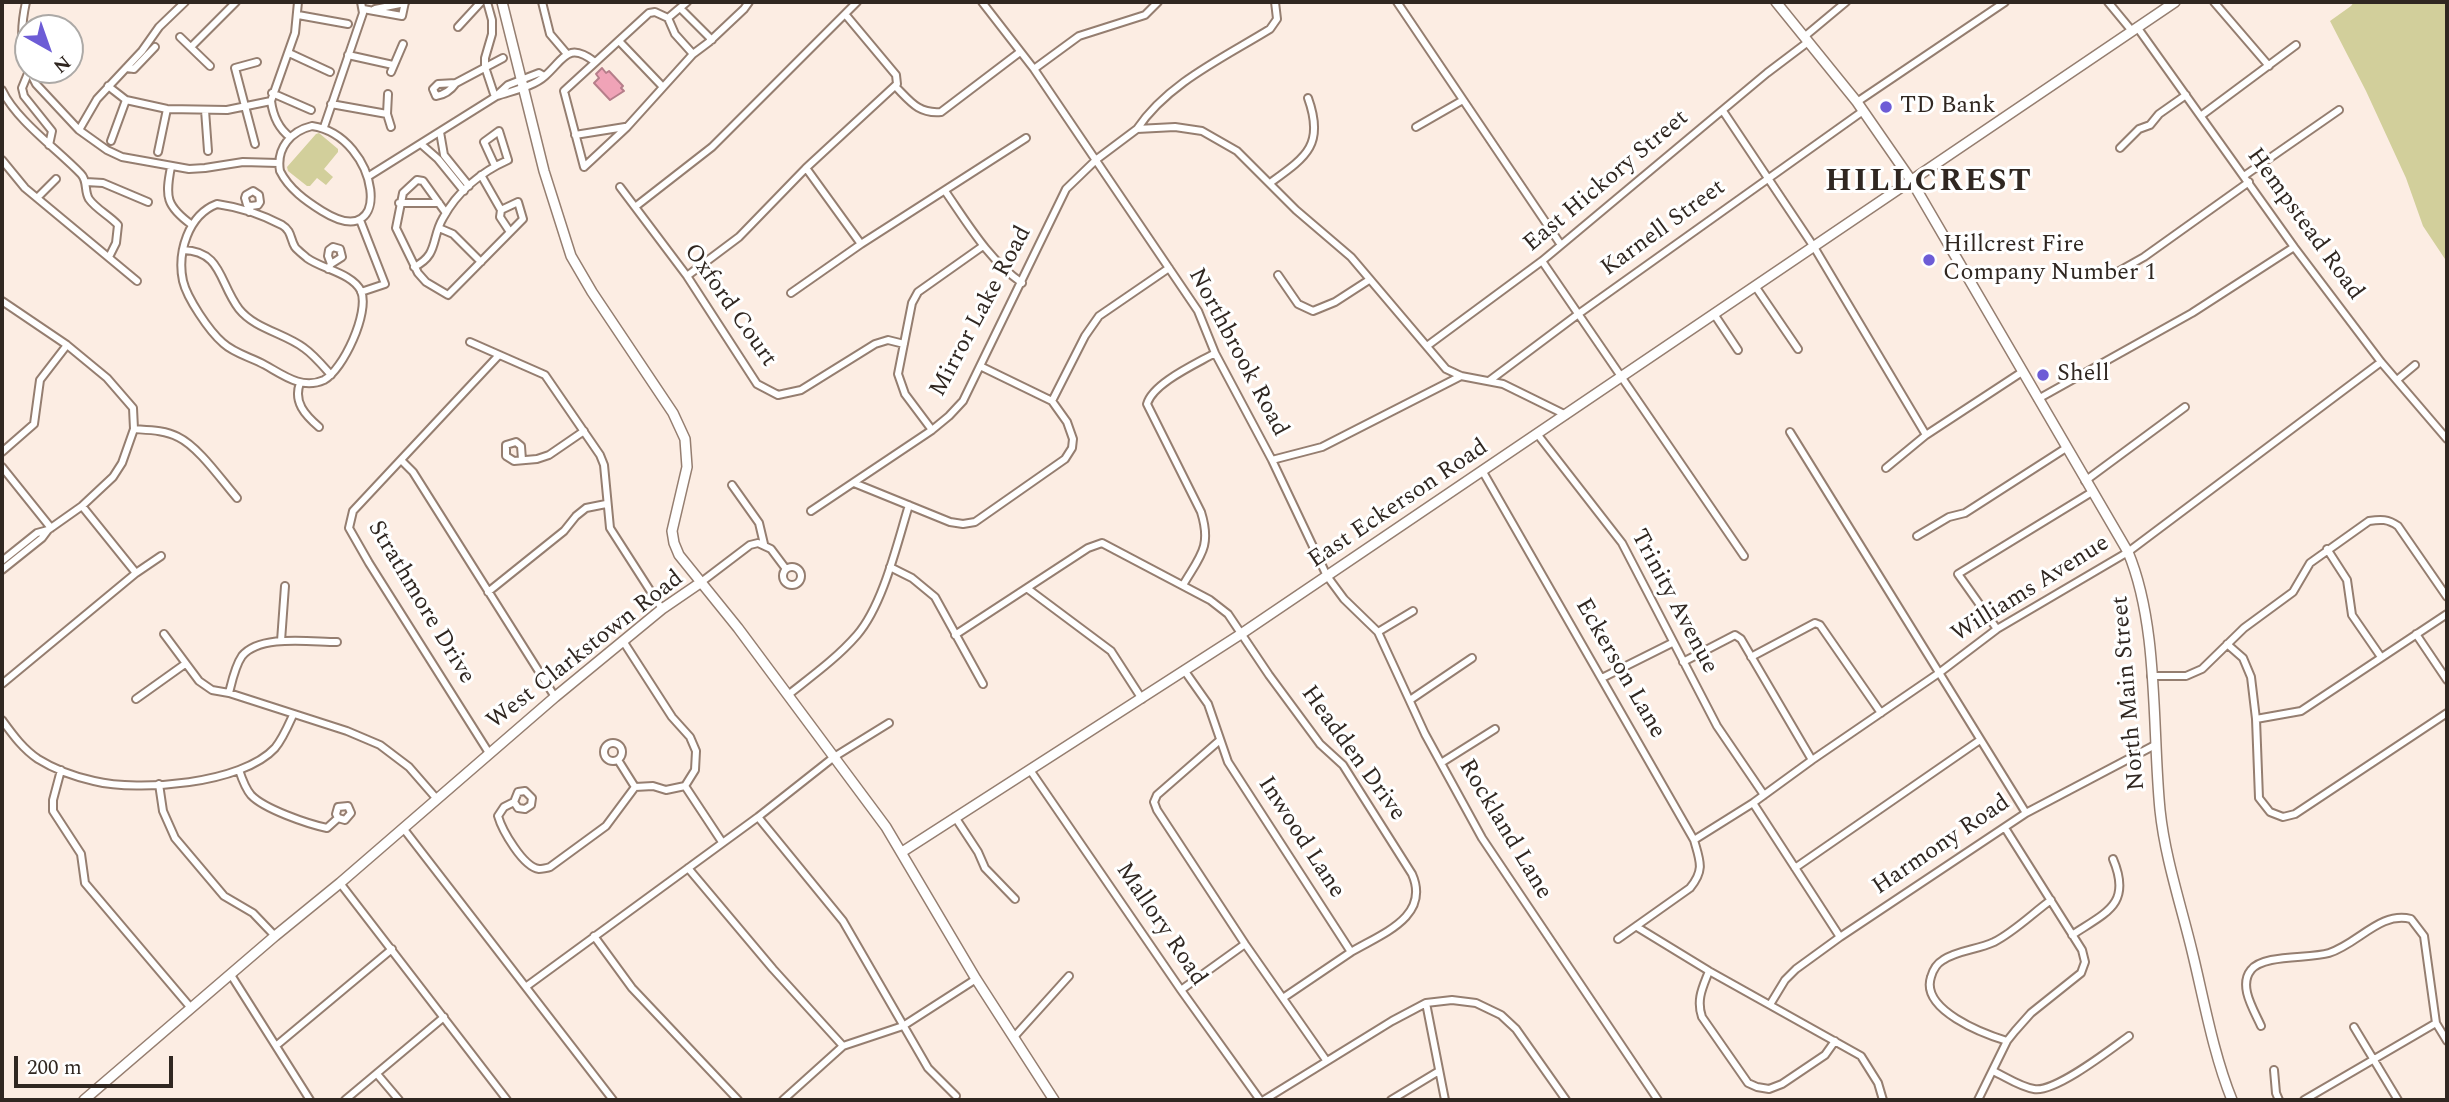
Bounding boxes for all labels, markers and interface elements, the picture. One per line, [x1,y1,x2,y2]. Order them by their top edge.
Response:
north arrow [14,14,84,84]
text: N [46,48,77,80]
place label: TD Bank [1900,93,1996,121]
marker: TD Bank [1878,99,1894,115]
street label: East Hickory Street [1519,105,1695,259]
street label: Hempstead Road [2239,143,2369,307]
district label: HILLCREST [1826,165,2032,203]
street label: Karnell Street [1596,174,1732,284]
street label: Mirror Lake Road [925,222,1039,402]
place label: Hillcrest Fire Company Number 1 [1943,232,2156,288]
street label: Oxford Court [676,239,782,373]
marker: Hillcrest Fire Company Number 1 [1921,252,1937,268]
street label: Northbrook Road [1181,264,1293,442]
place label: Shell [2057,361,2109,389]
marker: Shell [2035,367,2051,383]
street label: East Eckerson Road [1304,434,1494,576]
street label: Strathmore Drive [360,516,480,690]
street label: Trinity Avenue [1623,525,1723,679]
street label: Williams Avenue [1947,530,2115,650]
street label: West Clarkstown Road [482,565,690,737]
street label: Eckerson Lane [1567,594,1671,744]
street label: North Main Street [2107,594,2153,792]
street label: Headden Drive [1293,681,1411,827]
street label: Rockland Lane [1451,755,1557,905]
street label: Inwood Lane [1250,772,1350,904]
street label: Harmony Road [1868,789,2016,903]
street label: Mallory Road [1108,858,1212,992]
scale bar [18,1042,177,1086]
text: 200 m [27,1052,82,1084]

